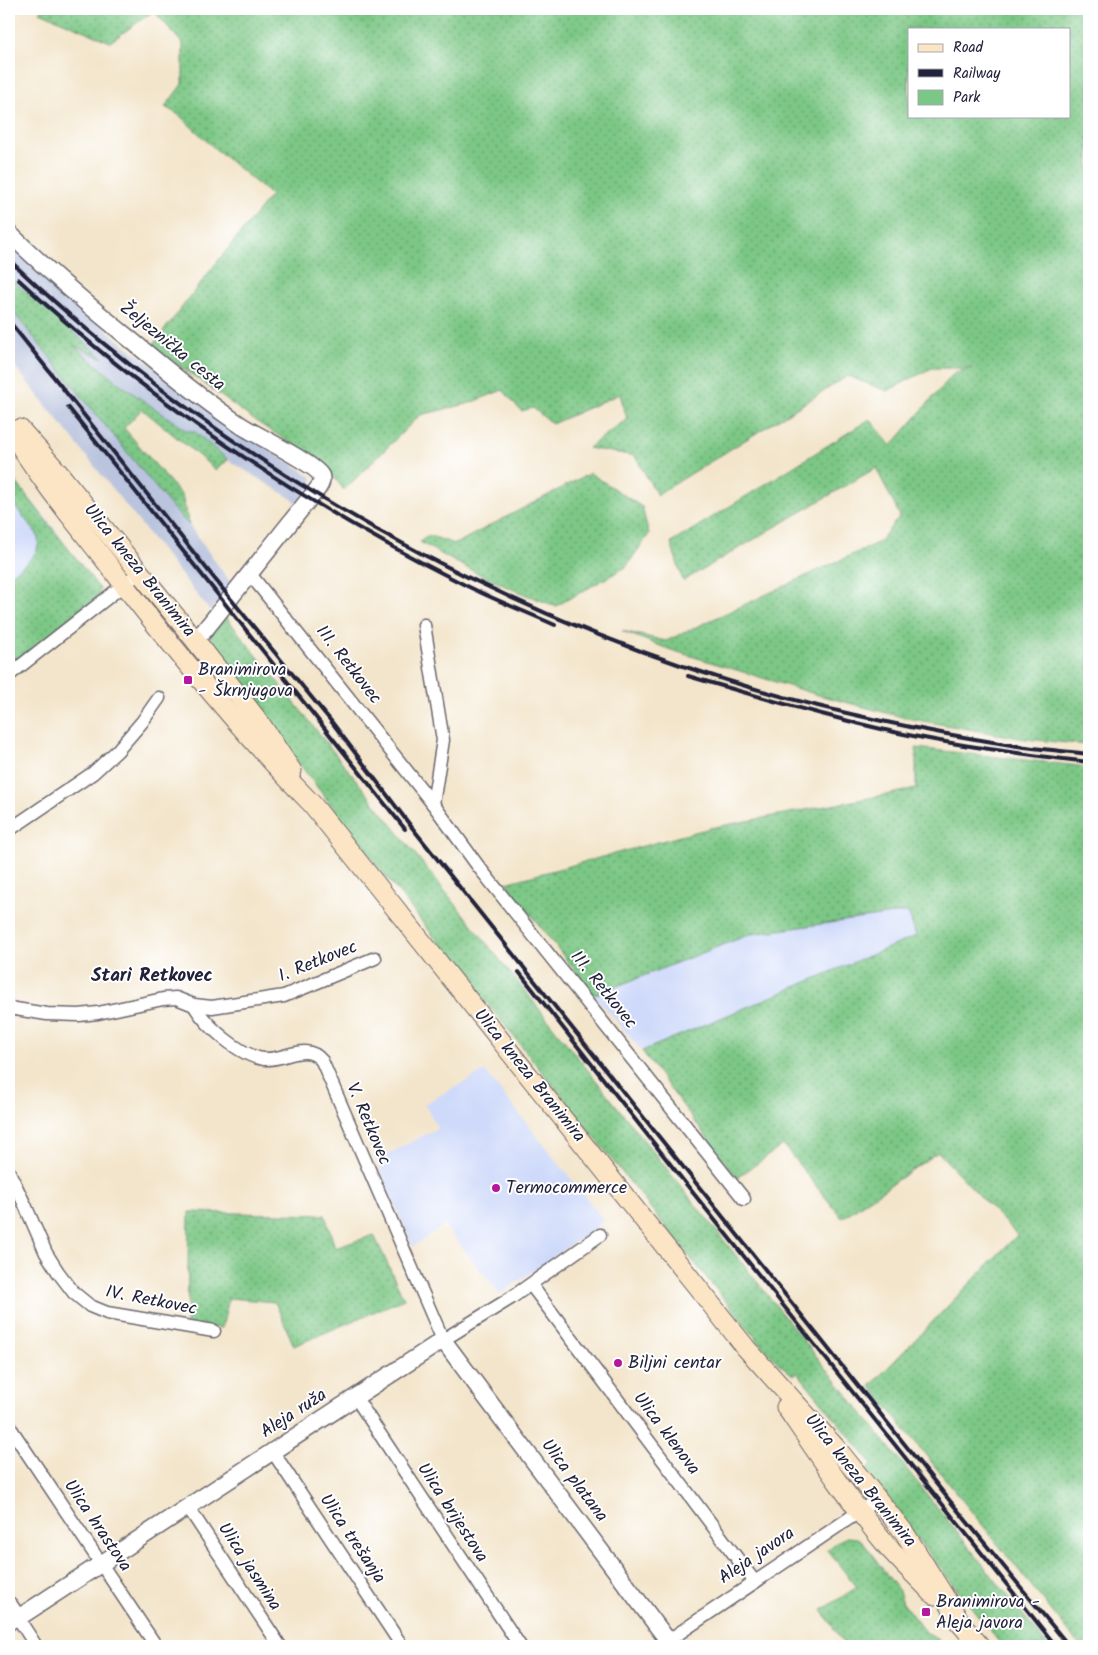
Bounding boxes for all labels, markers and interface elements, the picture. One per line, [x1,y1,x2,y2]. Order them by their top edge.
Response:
legend [908,28,1070,118]
text: Road [953,36,984,60]
text: Railway [953,62,1001,86]
text: Park [953,86,981,110]
street label: Željeznička cesta [113,295,231,399]
street label: Ulica kneza Branimira [76,498,202,644]
street label: III. Retkovec [308,619,388,711]
place label: Branimirova - Škrnjugova [198,656,293,706]
marker: Branimirova - Škrnjugova [182,674,194,686]
street label: I. Retkovec [274,933,362,991]
street label: III. Retkovec [562,944,644,1036]
district label: Stari Retkovec [91,961,213,991]
street label: Ulica kneza Branimira [466,1003,592,1149]
street label: V. Retkovec [338,1078,398,1170]
place label: Termocommerce [506,1174,627,1203]
marker: Termocommerce [490,1182,502,1194]
street label: IV. Retkovec [103,1278,199,1324]
place label: Biljni centar [628,1349,722,1378]
marker: Biljni centar [612,1357,624,1369]
street label: Aleja ruža [255,1382,333,1446]
street label: Ulica klenova [625,1386,707,1482]
street label: Ulica kneza Branimira [797,1408,923,1554]
street label: Ulica platana [533,1433,615,1529]
street label: Ulica brijestova [409,1457,495,1569]
street label: Ulica hrastova [55,1474,139,1578]
street label: Ulica trešanja [311,1488,393,1590]
street label: Ulica jasmina [209,1517,289,1617]
street label: Aleja javora [713,1520,801,1592]
place label: Branimirova - Aleja javora [936,1588,1040,1638]
marker: Branimirova - Aleja javora [920,1606,932,1618]

